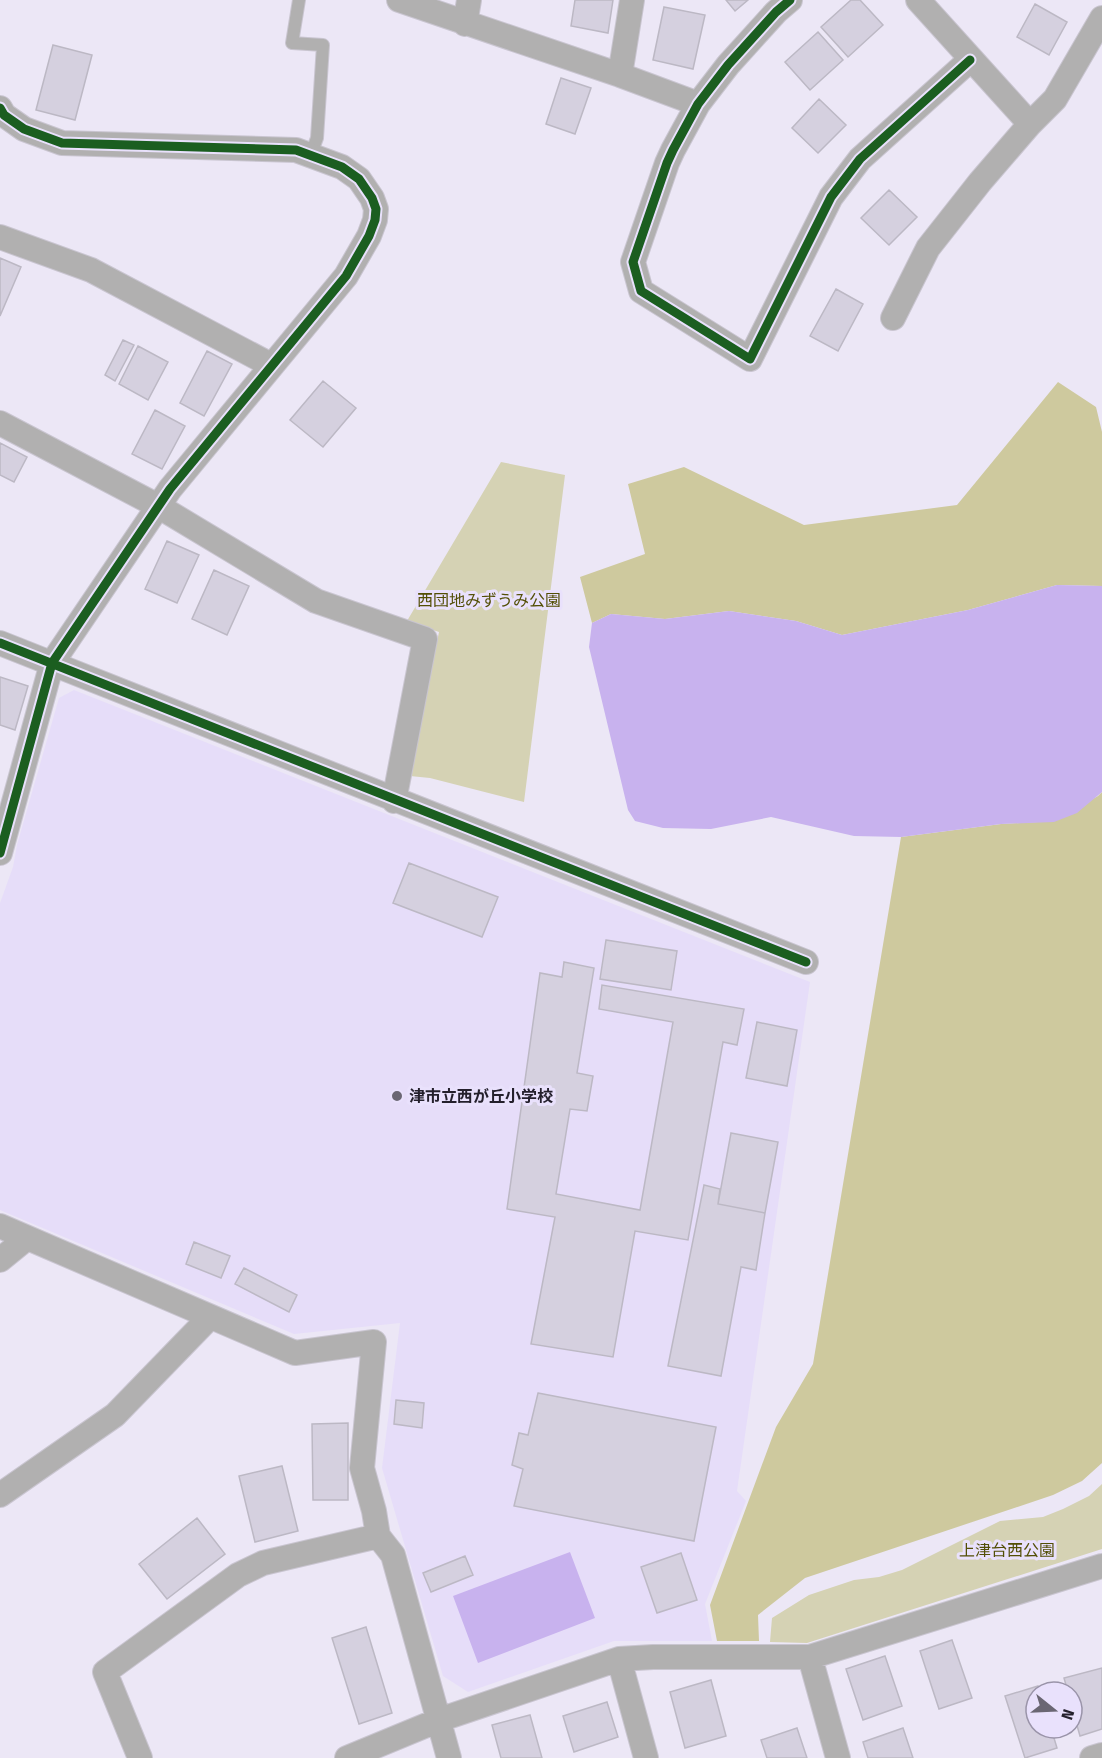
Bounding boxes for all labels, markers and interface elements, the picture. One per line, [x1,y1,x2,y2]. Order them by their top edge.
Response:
park label: 西団地みずうみ公園 [417,591,561,610]
place label: 津市立西が丘小学校 [409,1087,553,1106]
marker: 津市立西が丘小学校 [390,1089,404,1103]
park label: 上津台西公園 [959,1541,1055,1560]
north arrow [1024,1680,1084,1740]
text: N [1057,1707,1078,1722]

